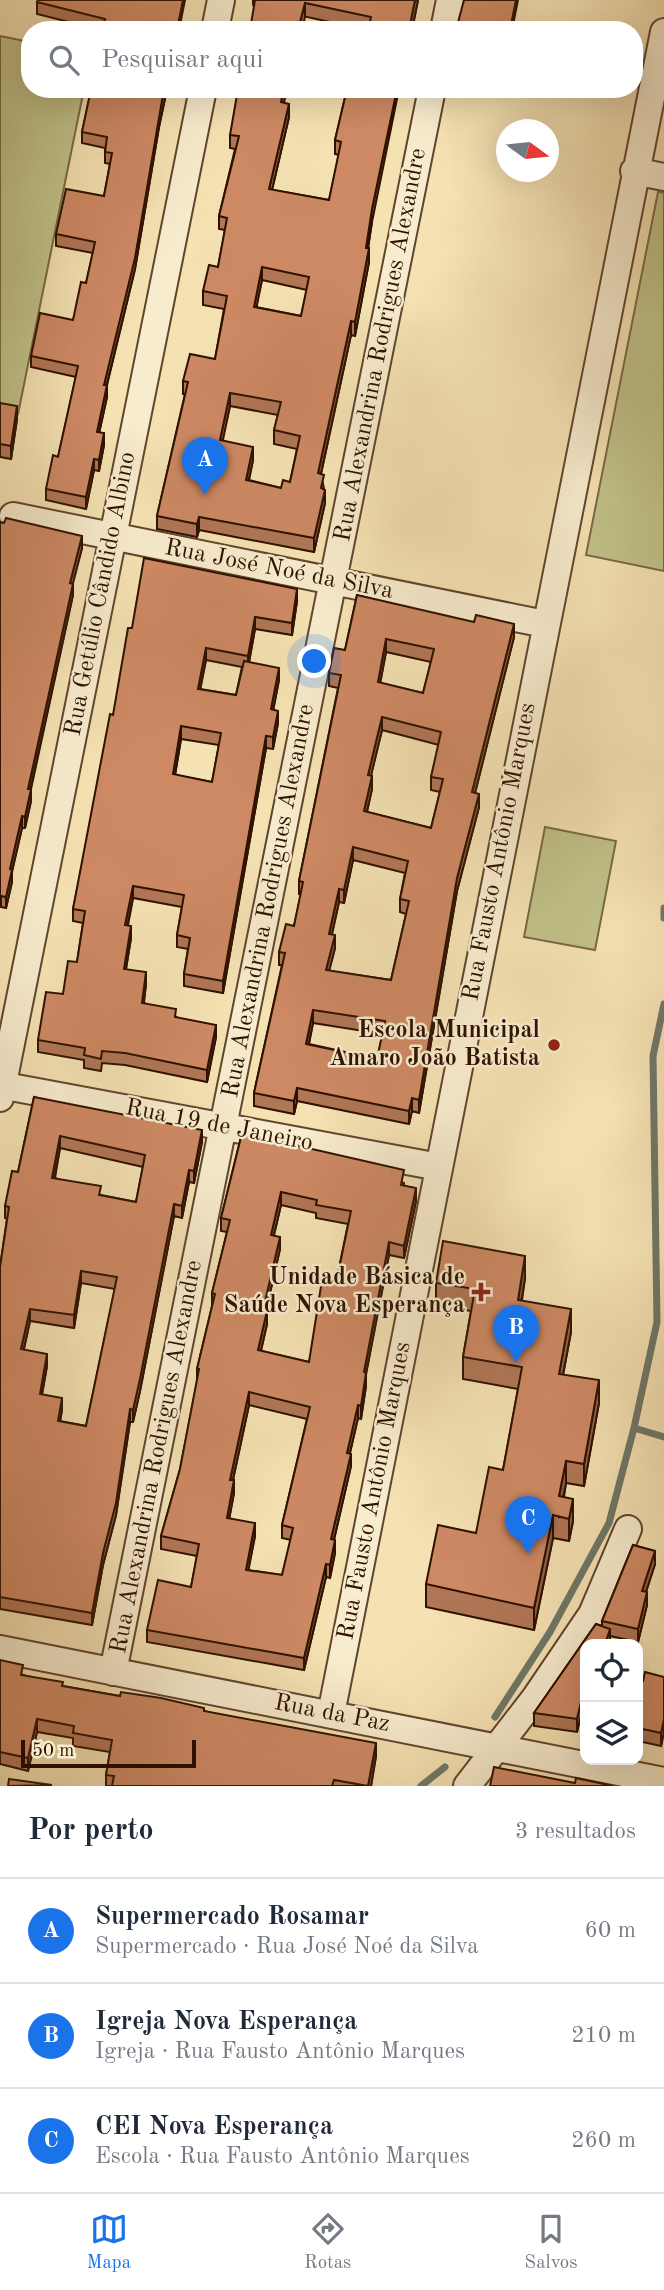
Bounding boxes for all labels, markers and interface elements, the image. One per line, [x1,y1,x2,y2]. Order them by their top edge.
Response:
search box [21,21,643,98]
icon: search [45,41,83,79]
text: Pesquisar aqui [101,47,263,73]
north arrow [496,119,559,182]
street label: Rua Alexandrina Rodrigues Alexandre [331,146,431,544]
pin: A [182,437,228,495]
street label: Rua Getúlio Cândido Albino [62,450,140,738]
street label: Rua José Noé da Silva [163,536,396,604]
your location [297,644,331,678]
street label: Rua Fausto Antônio Marques [459,701,541,1003]
street label: Rua Alexandrina Rodrigues Alexandre [219,702,319,1100]
place label: Escola Municipal Amaro João Batista [329,1019,540,1071]
marker: Escola Municipal Amaro João Batista [546,1037,562,1053]
street label: Rua 19 de Janeiro [123,1096,315,1156]
street label: Rua Alexandrina Rodrigues Alexandre [107,1258,207,1656]
place label: Unidade Básica de Saúde Nova Esperança [224,1266,465,1318]
marker: Unidade Básica de Saúde Nova Esperança [471,1282,491,1302]
pin: B [493,1305,539,1363]
street label: Rua Fausto Antônio Marques [334,1340,416,1642]
pin: C [505,1496,551,1554]
map controls [580,1639,643,1765]
button: locate [580,1639,643,1702]
street label: Rua da Paz [272,1691,392,1737]
button: layers [580,1702,643,1765]
scale bar [21,1737,196,1769]
text: 50 m [32,1742,74,1761]
text: Por perto [28,1816,154,1846]
text: 3 resultados [515,1820,636,1843]
text: Supermercado Rosamar [95,1904,369,1930]
text: A [42,1919,60,1942]
text: 60 m [585,1919,636,1942]
text: Supermercado · Rua José Noé da Silva [95,1935,479,1958]
text: Igreja Nova Esperança [95,2009,358,2035]
text: B [43,2024,59,2047]
text: 210 m [571,2024,636,2047]
text: Igreja · Rua Fausto Antônio Marques [95,2040,465,2063]
text: CEI Nova Esperança [95,2114,333,2140]
text: C [43,2129,59,2152]
text: 260 m [571,2129,636,2152]
text: Escola · Rua Fausto Antônio Marques [95,2145,470,2168]
tab: Mapa [87,2210,131,2275]
tab: Rotas [304,2210,351,2275]
tab: Salvos [524,2210,577,2275]

